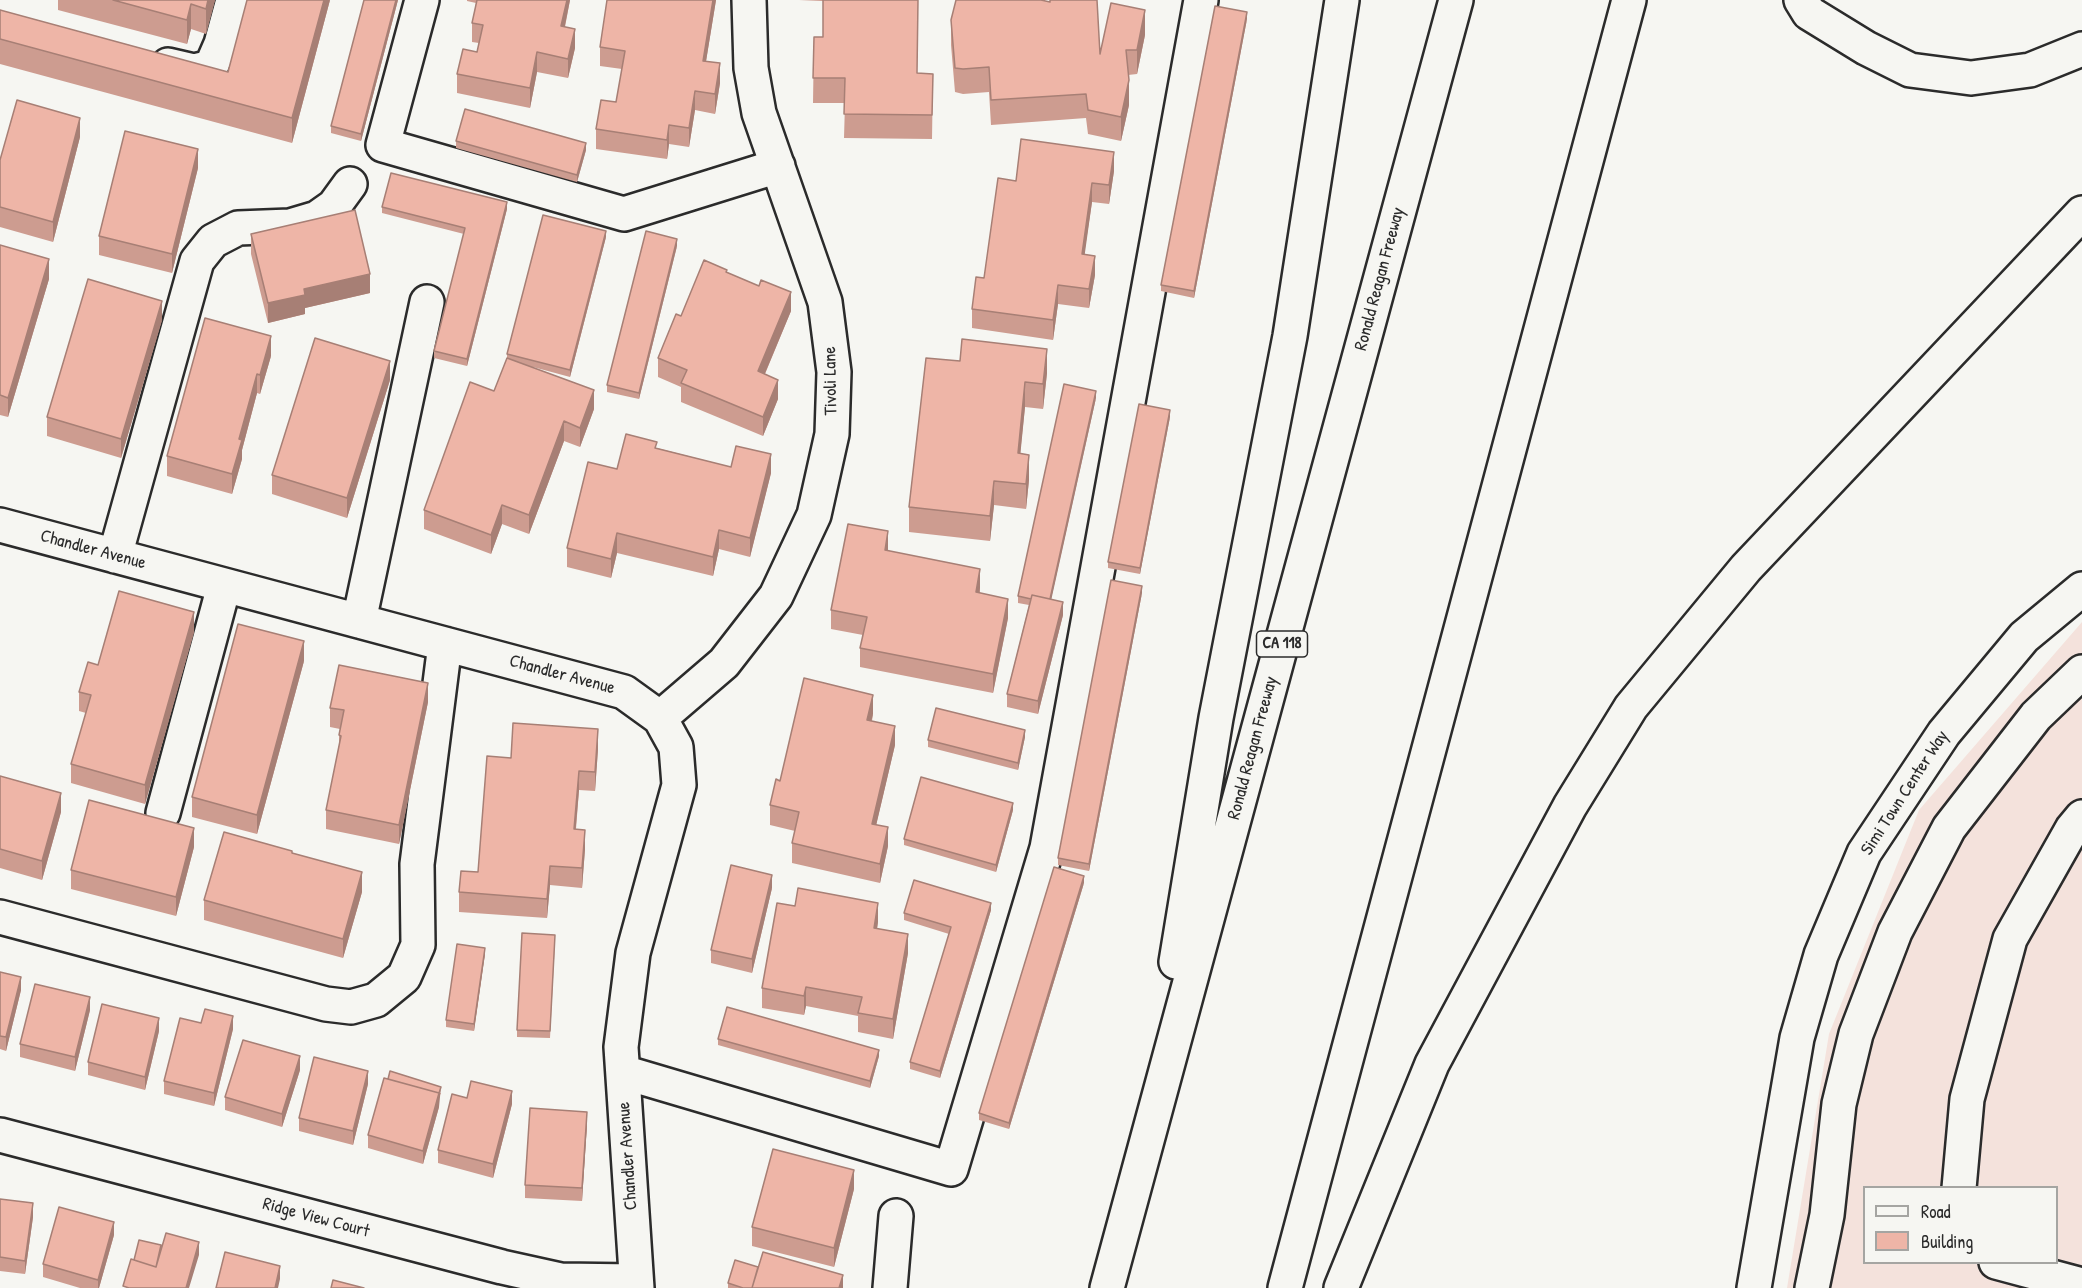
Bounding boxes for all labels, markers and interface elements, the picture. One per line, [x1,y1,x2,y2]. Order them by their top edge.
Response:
street label: Ronald Reagan Freeway [1351,205,1409,353]
street label: Tivoli Lane [820,346,842,416]
street label: Chandler Avenue [38,526,148,574]
road number: CA 118 [1256,631,1308,657]
street label: Chandler Avenue [507,651,617,699]
street label: Ronald Reagan Freeway [1224,674,1282,822]
street label: Simi Town Center Way [1857,727,1953,859]
street label: Chandler Avenue [613,1101,643,1211]
legend [1863,1186,2058,1264]
street label: Ridge View Court [260,1193,372,1243]
text: Road [1921,1199,1951,1224]
text: Building [1921,1229,1973,1254]

